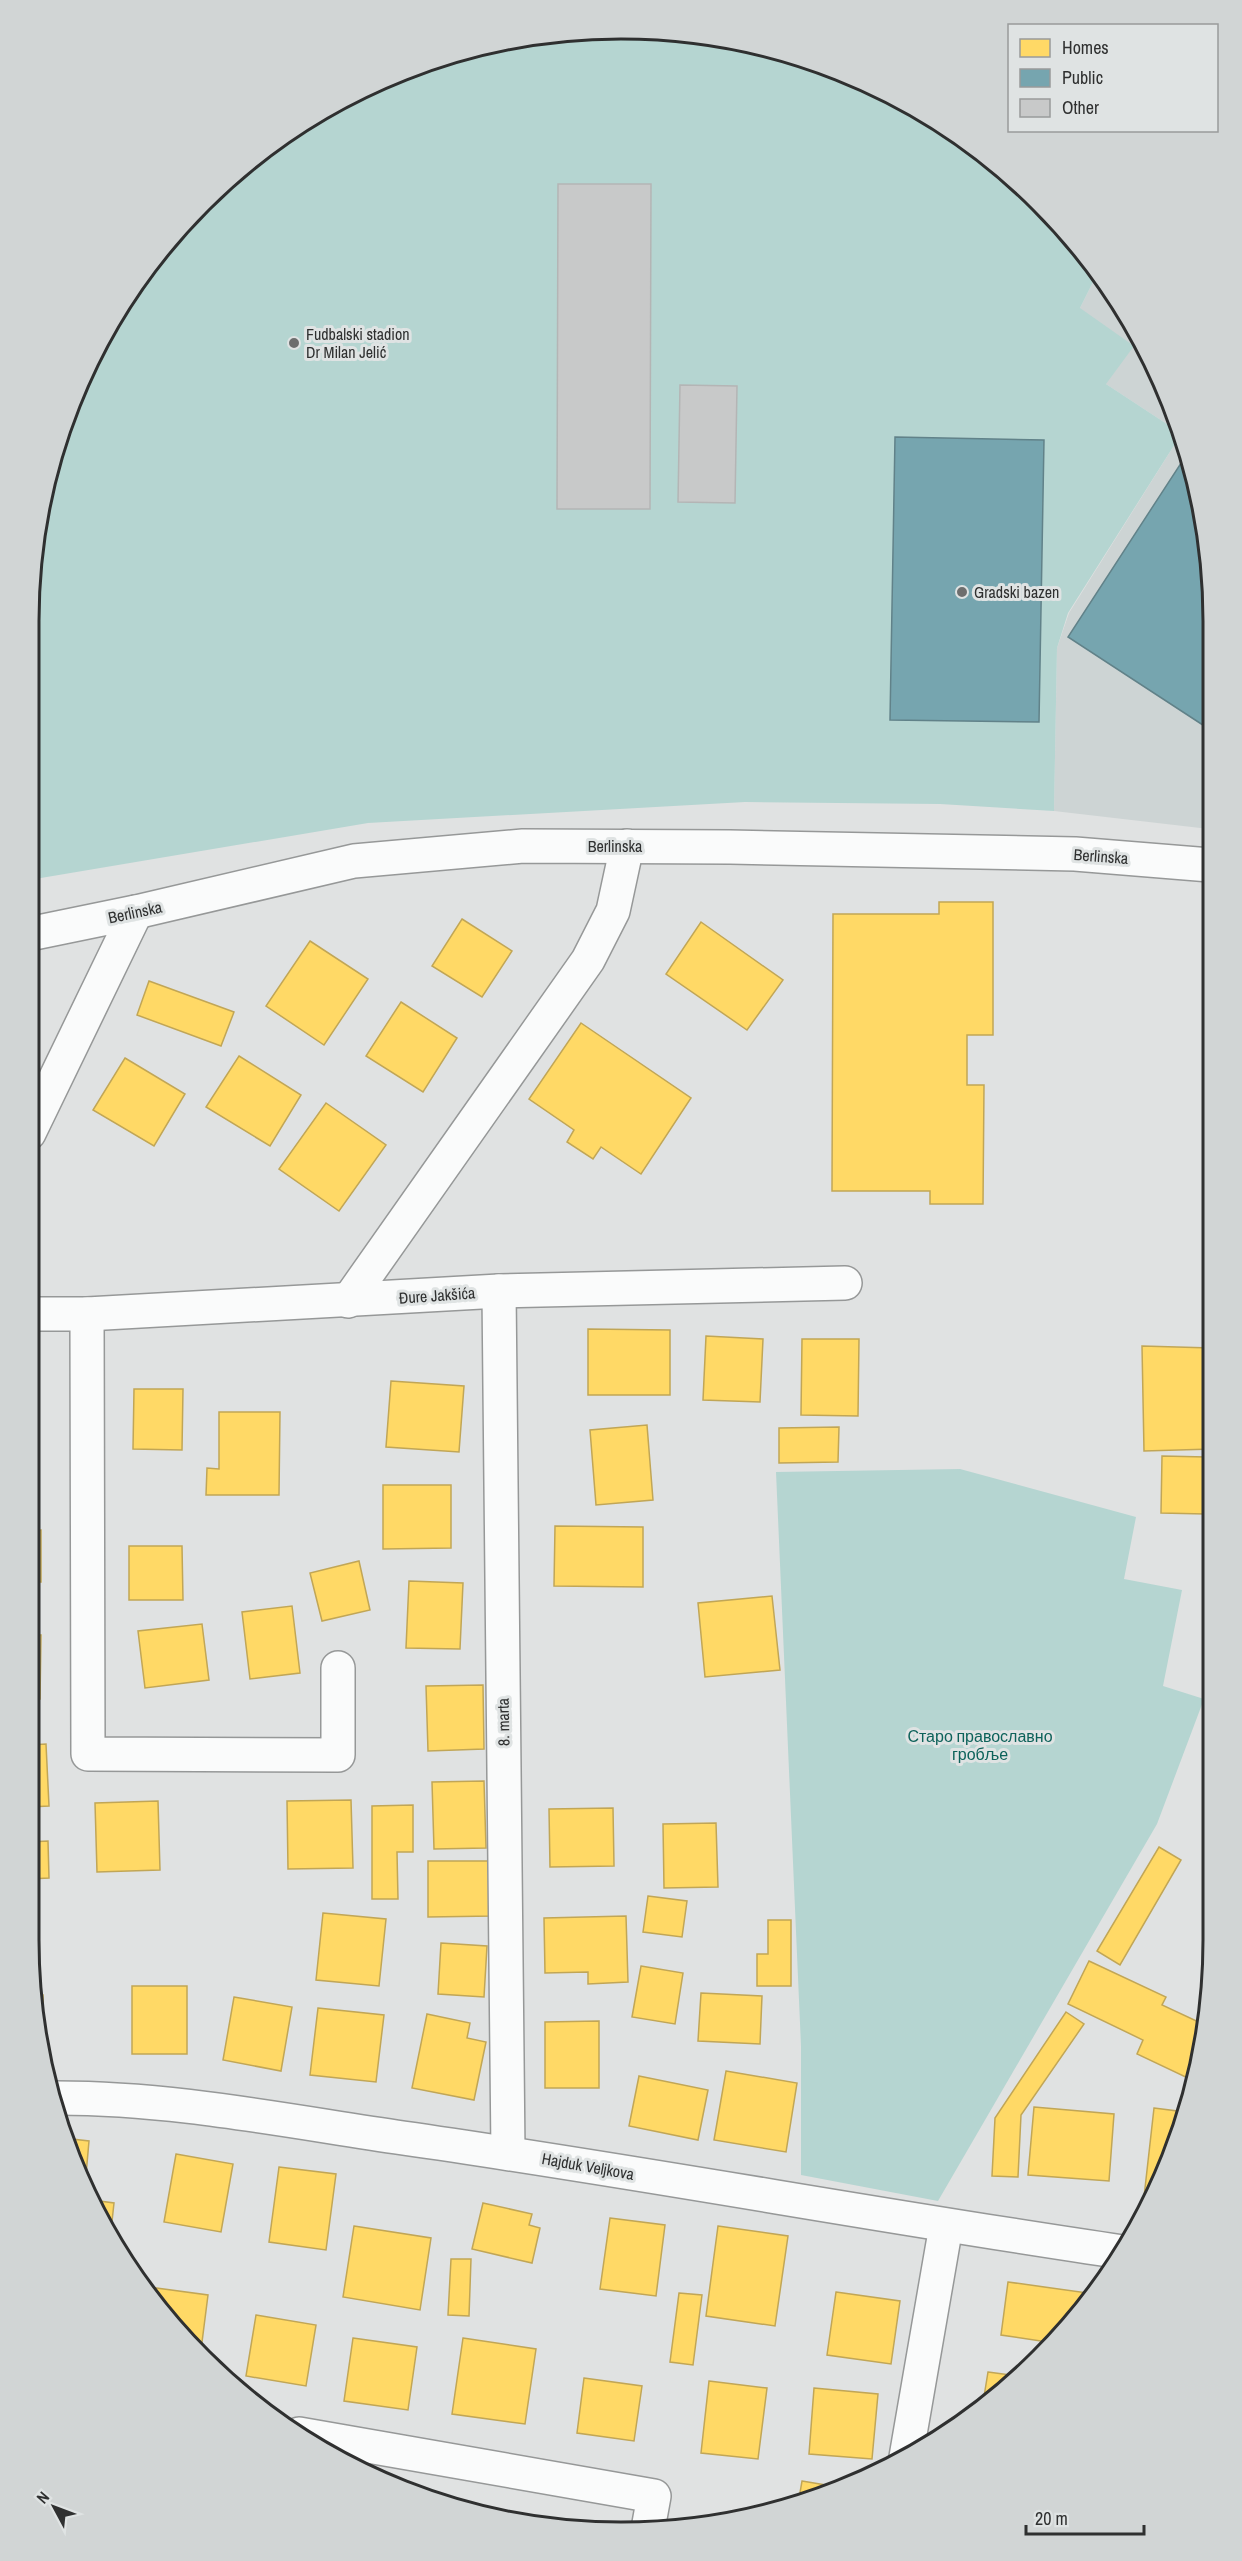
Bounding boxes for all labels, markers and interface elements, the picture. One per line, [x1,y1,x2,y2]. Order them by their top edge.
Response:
legend [1008,24,1218,132]
text: Homes [1062,35,1109,60]
text: Public [1062,65,1103,90]
text: Other [1062,95,1099,120]
place label: Fudbalski stadion Dr Milan Jelić [306,323,410,363]
marker: Fudbalski stadion Dr Milan Jelić [287,336,301,350]
place label: Gradski bazen [974,581,1059,603]
marker: Gradski bazen [955,585,969,599]
street label: Berlinska [588,835,643,857]
street label: Berlinska [1073,843,1130,869]
street label: Berlinska [106,895,165,928]
street label: Đure Jakšića [398,1281,477,1309]
street label: 8. marta [492,1697,514,1746]
park label: Старо православно гробље [907,1725,1053,1765]
street label: Hajduk Veljkova [540,2147,637,2185]
north arrow [24,2477,84,2537]
text: N [31,2486,54,2508]
scale bar [1026,2498,1144,2536]
text: 20 m [1035,2506,1068,2531]

